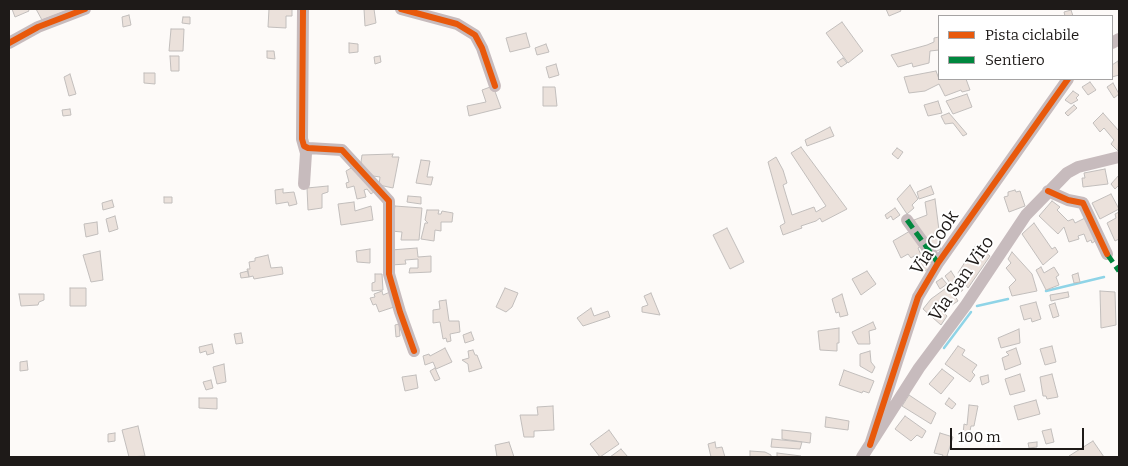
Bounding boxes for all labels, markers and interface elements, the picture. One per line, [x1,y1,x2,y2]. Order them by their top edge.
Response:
legend [938,15,1113,80]
text: Pista ciclabile [985,26,1079,44]
text: Sentiero [985,51,1045,69]
street label: Via Cook [906,207,964,279]
street label: Via San Vito [925,232,999,326]
scale bar [953,418,1087,450]
text: 100 m [958,428,1001,446]

